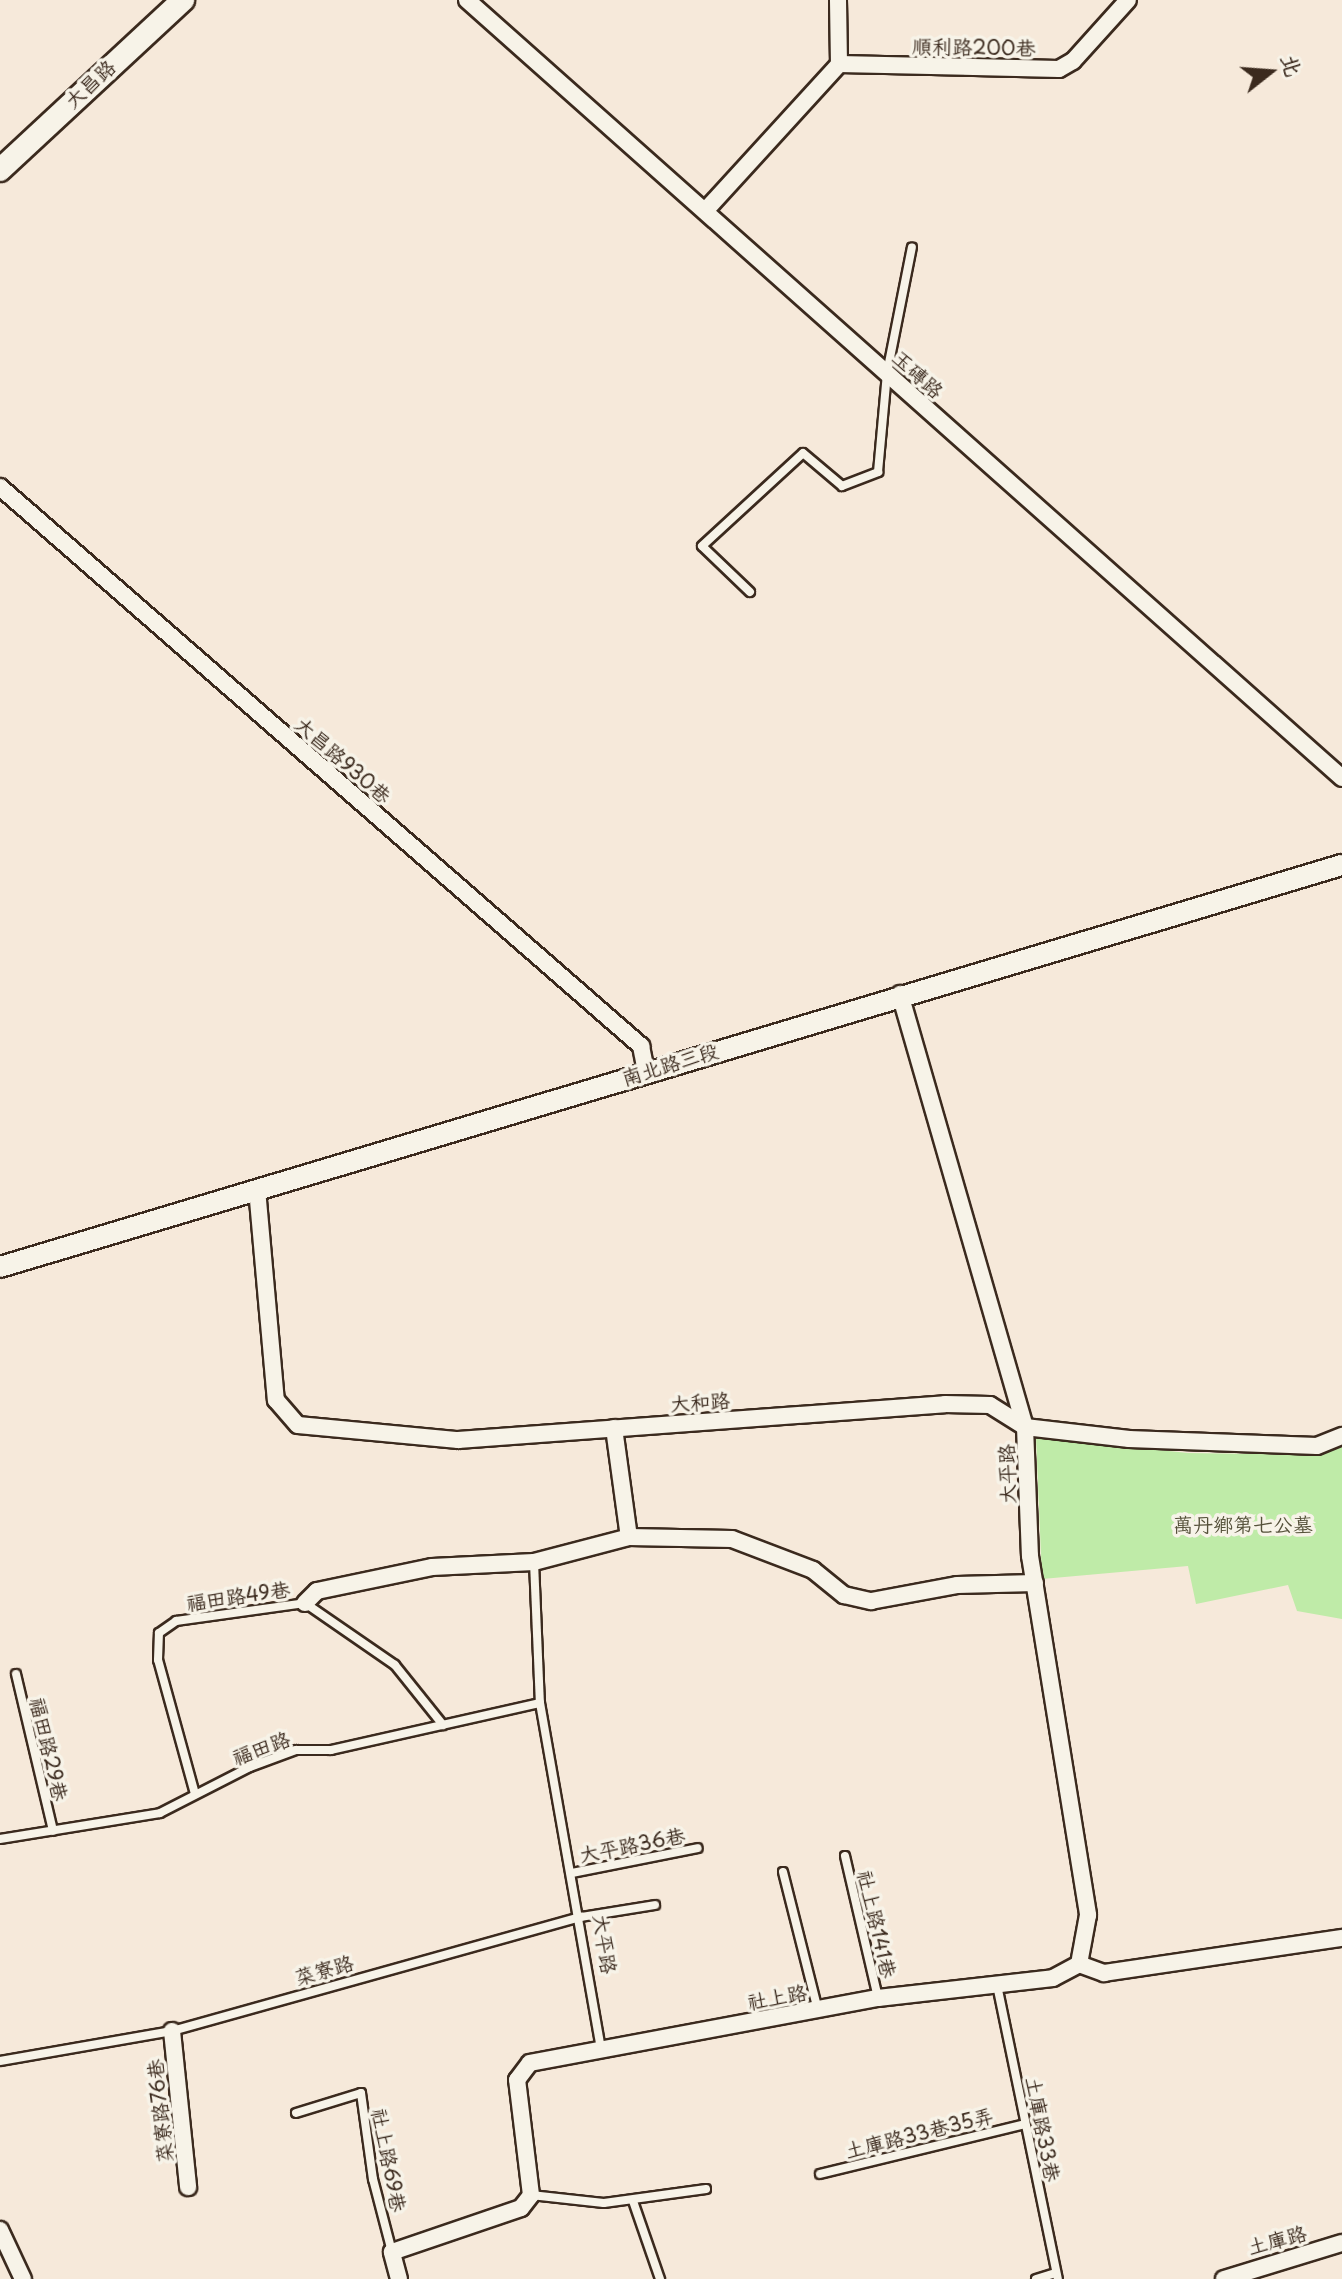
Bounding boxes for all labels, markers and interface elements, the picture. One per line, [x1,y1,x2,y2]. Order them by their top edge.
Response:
north arrow [1230,32,1310,112]
street label: 順利路200巷 [912,34,1036,60]
text: 北 [1274,49,1312,80]
street label: 大昌路 [60,55,120,113]
street label: 玉磚路 [888,345,948,403]
street label: 大昌路930巷 [290,712,396,808]
street label: 南北路三段 [619,1038,721,1090]
street label: 大和路 [669,1388,731,1416]
street label: 大平路 [994,1444,1020,1504]
park label: 萬丹鄉第七公墓 [1173,1512,1313,1536]
street label: 福田路49巷 [185,1577,291,1615]
street label: 福田路29巷 [25,1695,73,1803]
street label: 福田路 [229,1726,293,1770]
street label: 大平路36巷 [577,1823,687,1867]
street label: 社上路141巷 [853,1868,901,1980]
street label: 大平路 [588,1912,622,1976]
street label: 菜寮路 [292,1950,356,1990]
street label: 社上路 [745,1980,809,2014]
street label: 菜寮路76巷 [143,2058,177,2164]
street label: 土庫路33巷 [1021,2075,1065,2183]
street label: 土庫路33巷35弄 [842,2103,996,2163]
street label: 社上路69巷 [367,2106,411,2214]
street label: 土庫路 [1245,2221,1309,2259]

